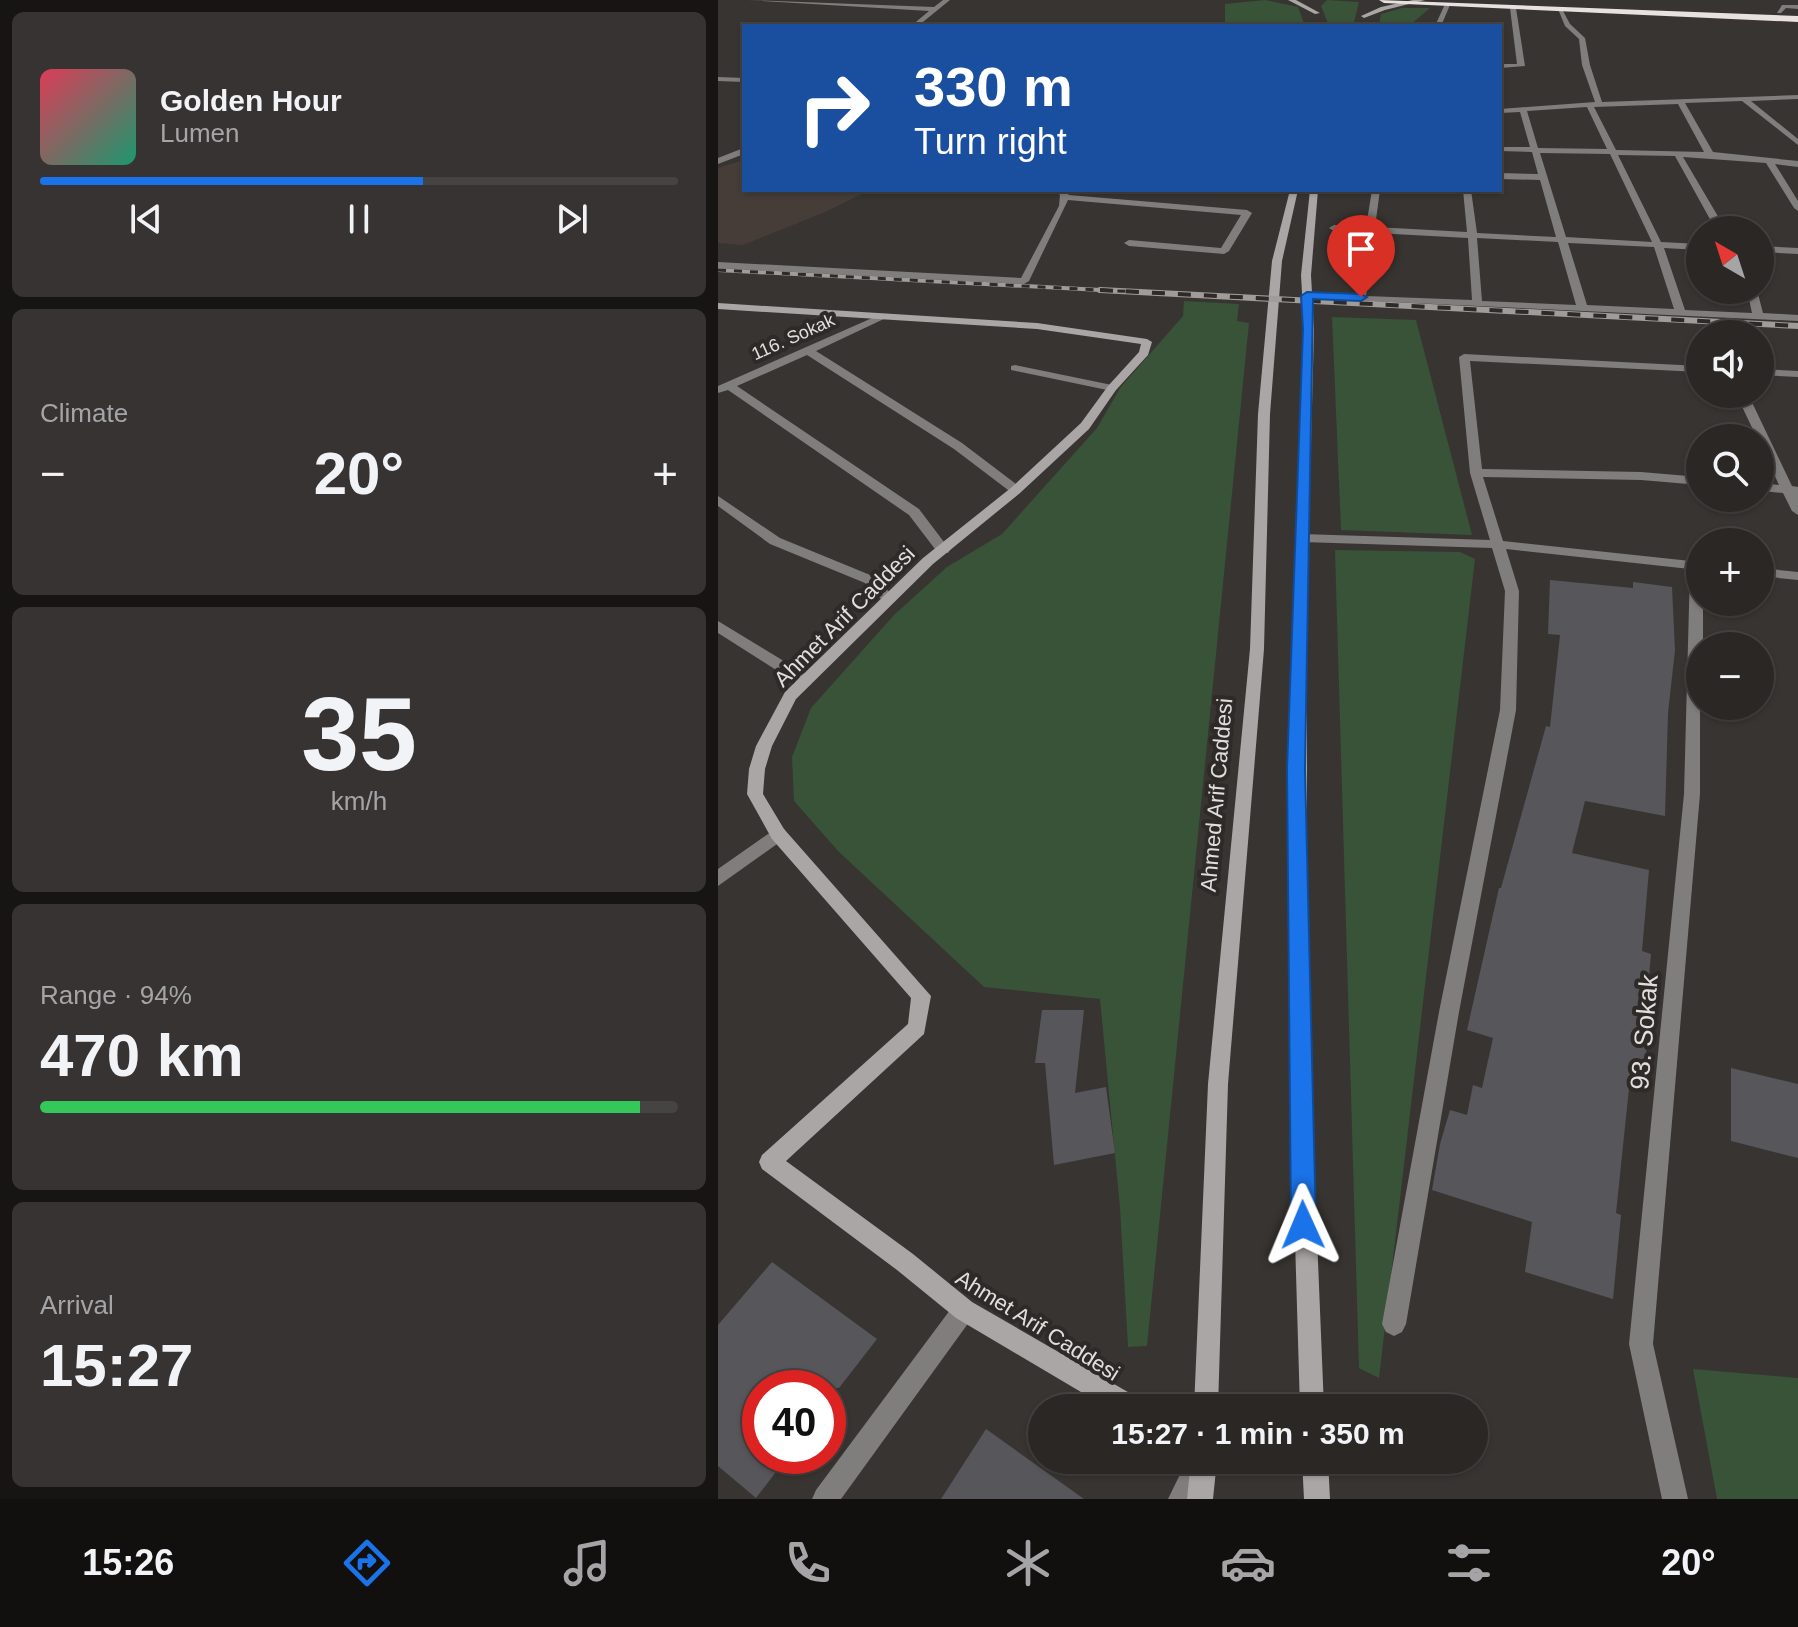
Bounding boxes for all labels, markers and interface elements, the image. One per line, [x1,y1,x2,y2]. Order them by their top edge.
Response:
text: 330 m [914,55,1073,118]
icon: right [782,56,886,160]
text: Golden Hour [160,84,342,117]
text: Lumen [160,118,240,148]
text: Turn right [914,121,1067,162]
icon: previous [124,197,168,241]
icon: pause [337,197,381,241]
icon: next [550,197,594,241]
pin [1327,215,1395,297]
north arrow [1686,216,1774,304]
map controls [1686,216,1774,720]
icon: arrive [1339,227,1383,271]
street label: 116. Sokak [748,309,839,364]
button: sound [1686,320,1774,408]
text: Climate [40,398,128,428]
button: search [1686,424,1774,512]
text: 20° [314,440,404,507]
text: − [40,449,66,498]
text: + [652,449,678,498]
button: + [1686,528,1774,616]
street label: Ahmet Arif Caddesi [769,541,920,692]
button: − [1686,632,1774,720]
text: 35 [301,676,417,792]
street label: Ahmed Arif Caddesi [1196,697,1237,893]
text: km/h [331,786,387,816]
street label: 93. Sokak [1624,972,1664,1091]
text: Range · 94% [40,980,192,1010]
text: 470 km [40,1022,244,1089]
position arrow [1261,1183,1345,1267]
street label: Ahmet Arif Caddesi [951,1265,1124,1386]
text: Arrival [40,1290,114,1320]
text: 15:27 [40,1332,193,1399]
speed limit sign: 40 [742,1370,846,1474]
text: 15:27 · 1 min · 350 m [1111,1417,1405,1450]
icon: directions [339,1535,395,1591]
icon: music [559,1535,615,1591]
icon: phone [780,1535,836,1591]
icon: climate [1000,1535,1056,1591]
icon: car [1220,1535,1276,1591]
icon: filters [1441,1535,1497,1591]
text: 15:26 [82,1542,174,1583]
text: 20° [1661,1542,1716,1583]

